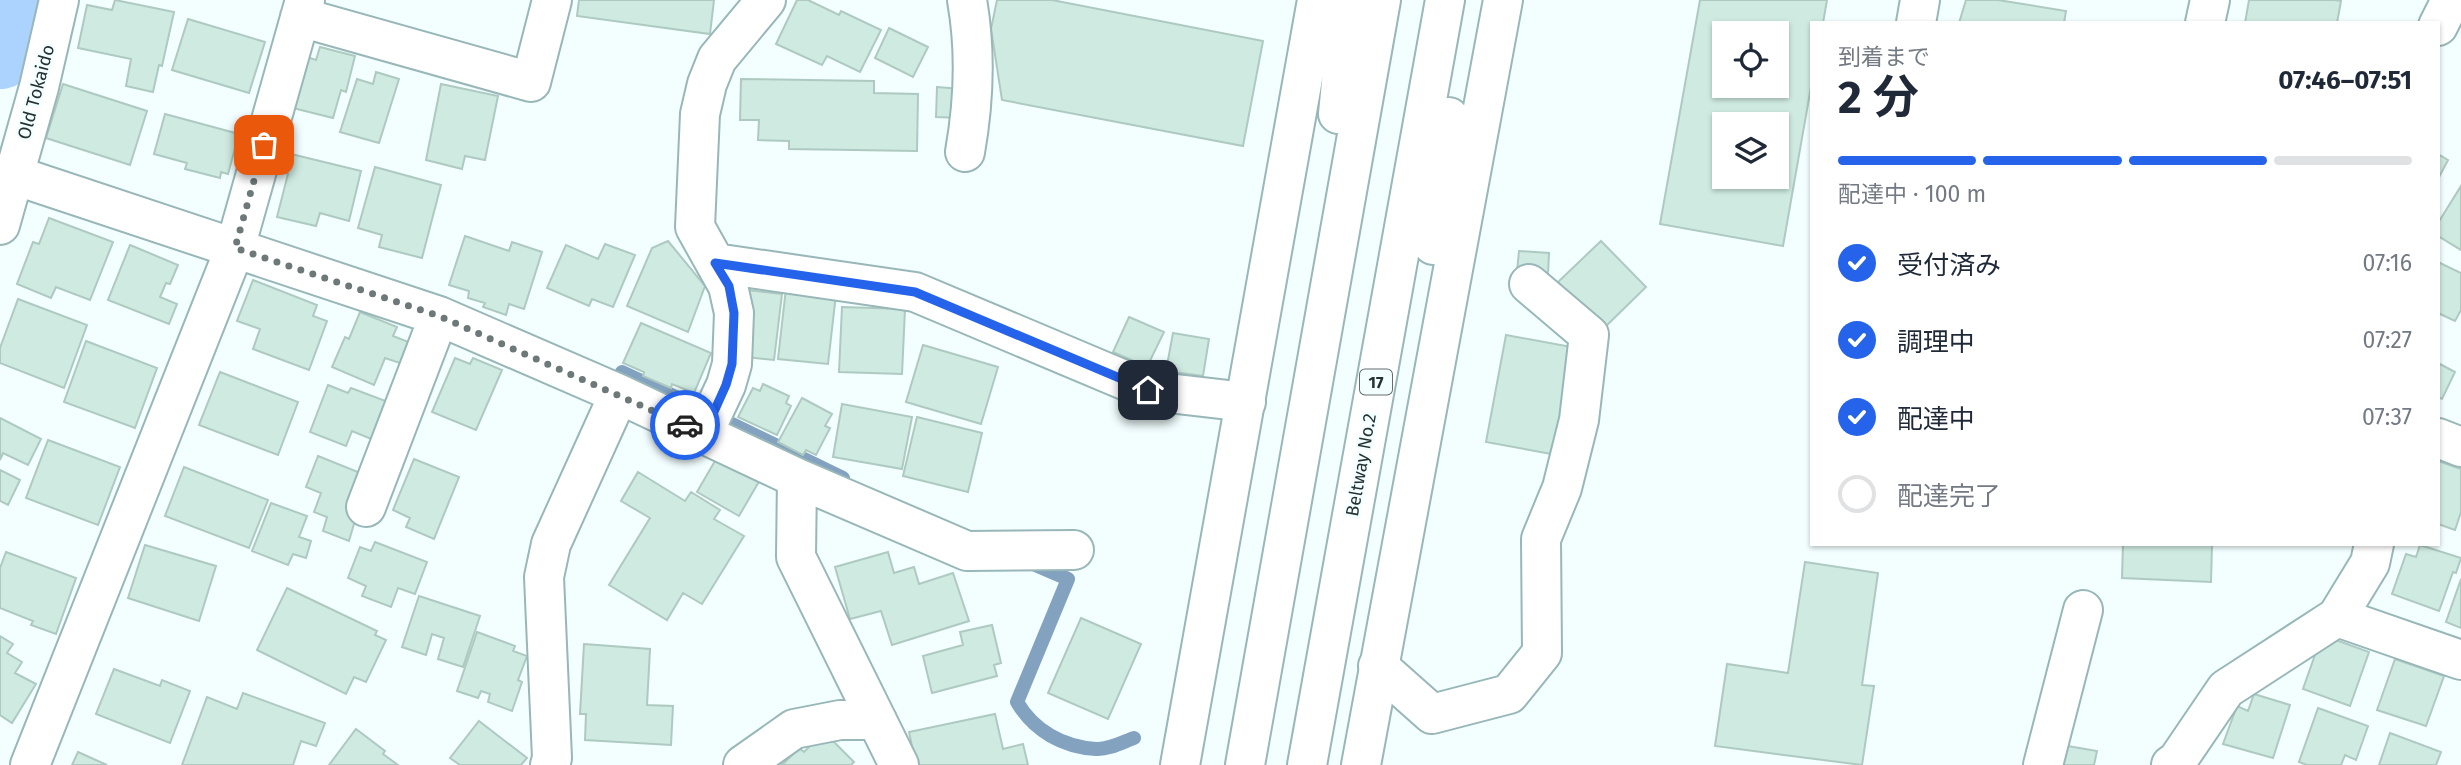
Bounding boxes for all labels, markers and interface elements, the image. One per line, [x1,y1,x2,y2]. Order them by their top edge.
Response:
map controls [1712,21,1789,189]
button: locate [1712,21,1789,98]
street label: Old Tokaido [13,42,59,142]
text: 到着まで [1838,43,1930,71]
text: 07:46–07:51 [2278,65,2412,96]
text: 2 分 [1838,70,1919,125]
button: layers [1712,112,1789,189]
pin [234,115,294,175]
icon: bag [245,126,283,164]
text: 配達中 · 100 m [1838,180,1986,208]
icon: check [1838,244,1876,282]
text: 07:16 [2363,249,2412,277]
text: 受付済み [1897,250,2001,281]
icon: check [1838,321,1876,359]
text: 07:27 [2363,326,2412,354]
text: 調理中 [1897,327,1975,358]
pin [1118,360,1178,420]
road number: 17 [1360,370,1392,394]
icon: home [1129,371,1167,409]
courier [650,390,720,460]
icon: check [1838,398,1876,436]
text: 07:37 [2362,403,2412,431]
text: 配達中 [1897,404,1975,435]
icon: car [666,406,704,444]
street label: Beltway No.2 [1341,412,1381,518]
text: 配達完了 [1897,481,2001,512]

